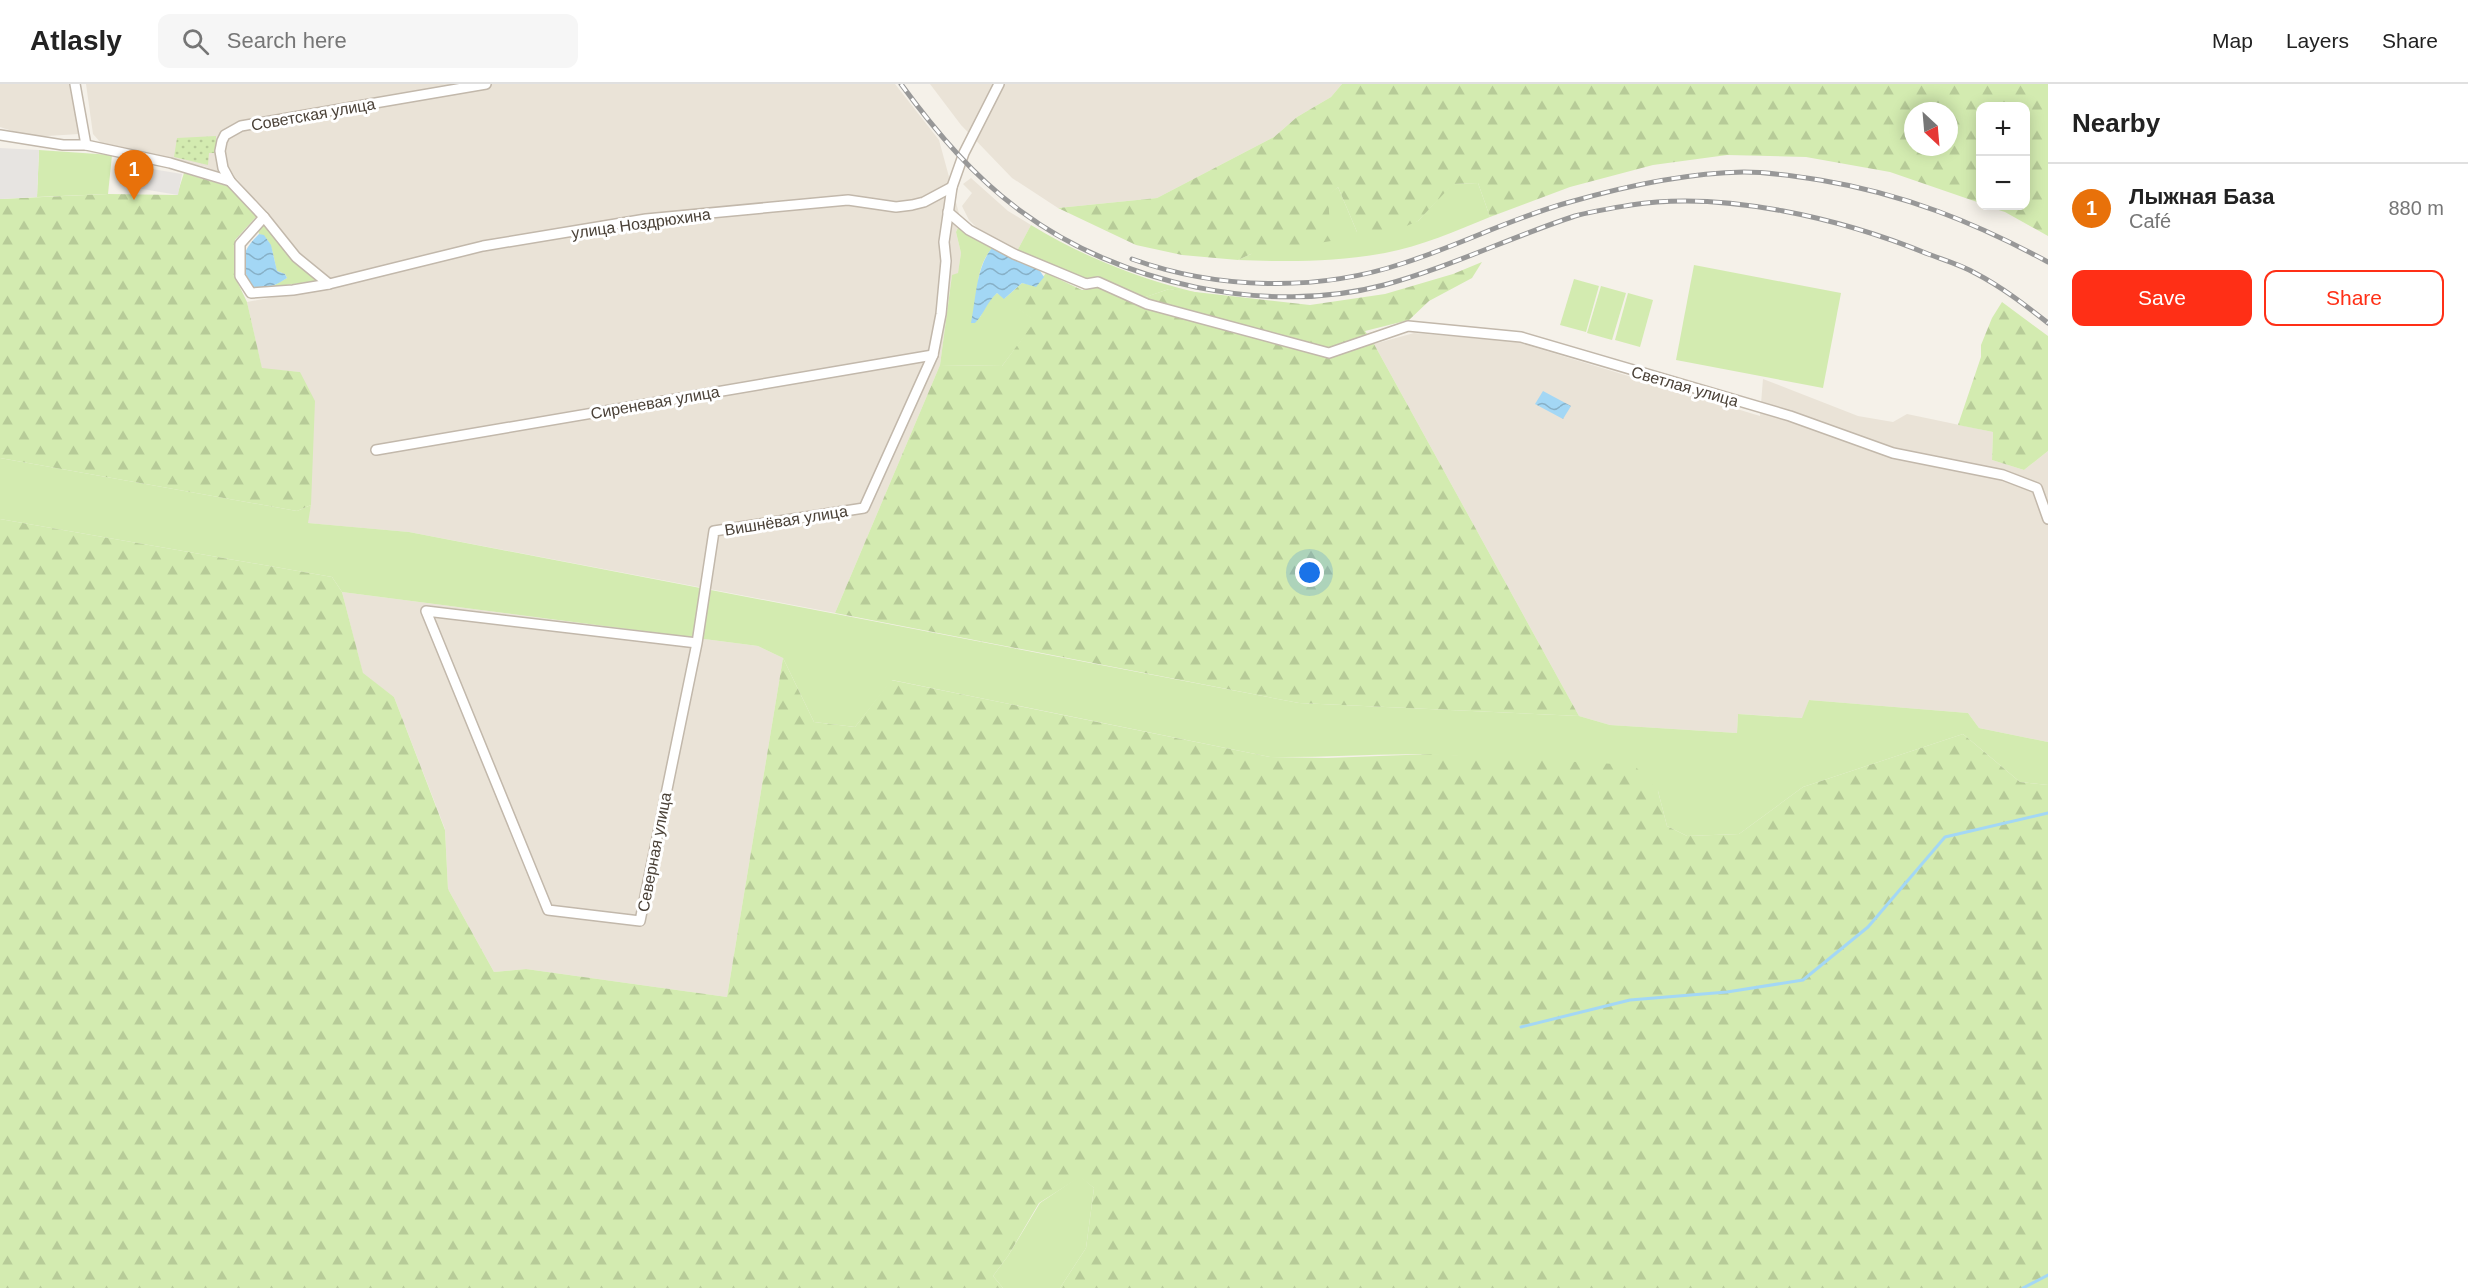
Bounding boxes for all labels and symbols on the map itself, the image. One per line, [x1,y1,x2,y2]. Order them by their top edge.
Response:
street label: Советская улица [250,95,377,134]
north arrow [1904,102,1958,156]
pin: 1 [114,150,154,200]
street label: улица Ноздрюхина [570,205,712,242]
street label: Светлая улица [1629,363,1740,410]
street label: Сиреневая улица [589,383,721,422]
street label: Вишнёвая улица [723,502,849,539]
your location [1295,558,1324,587]
street label: Северная улица [635,791,674,913]

